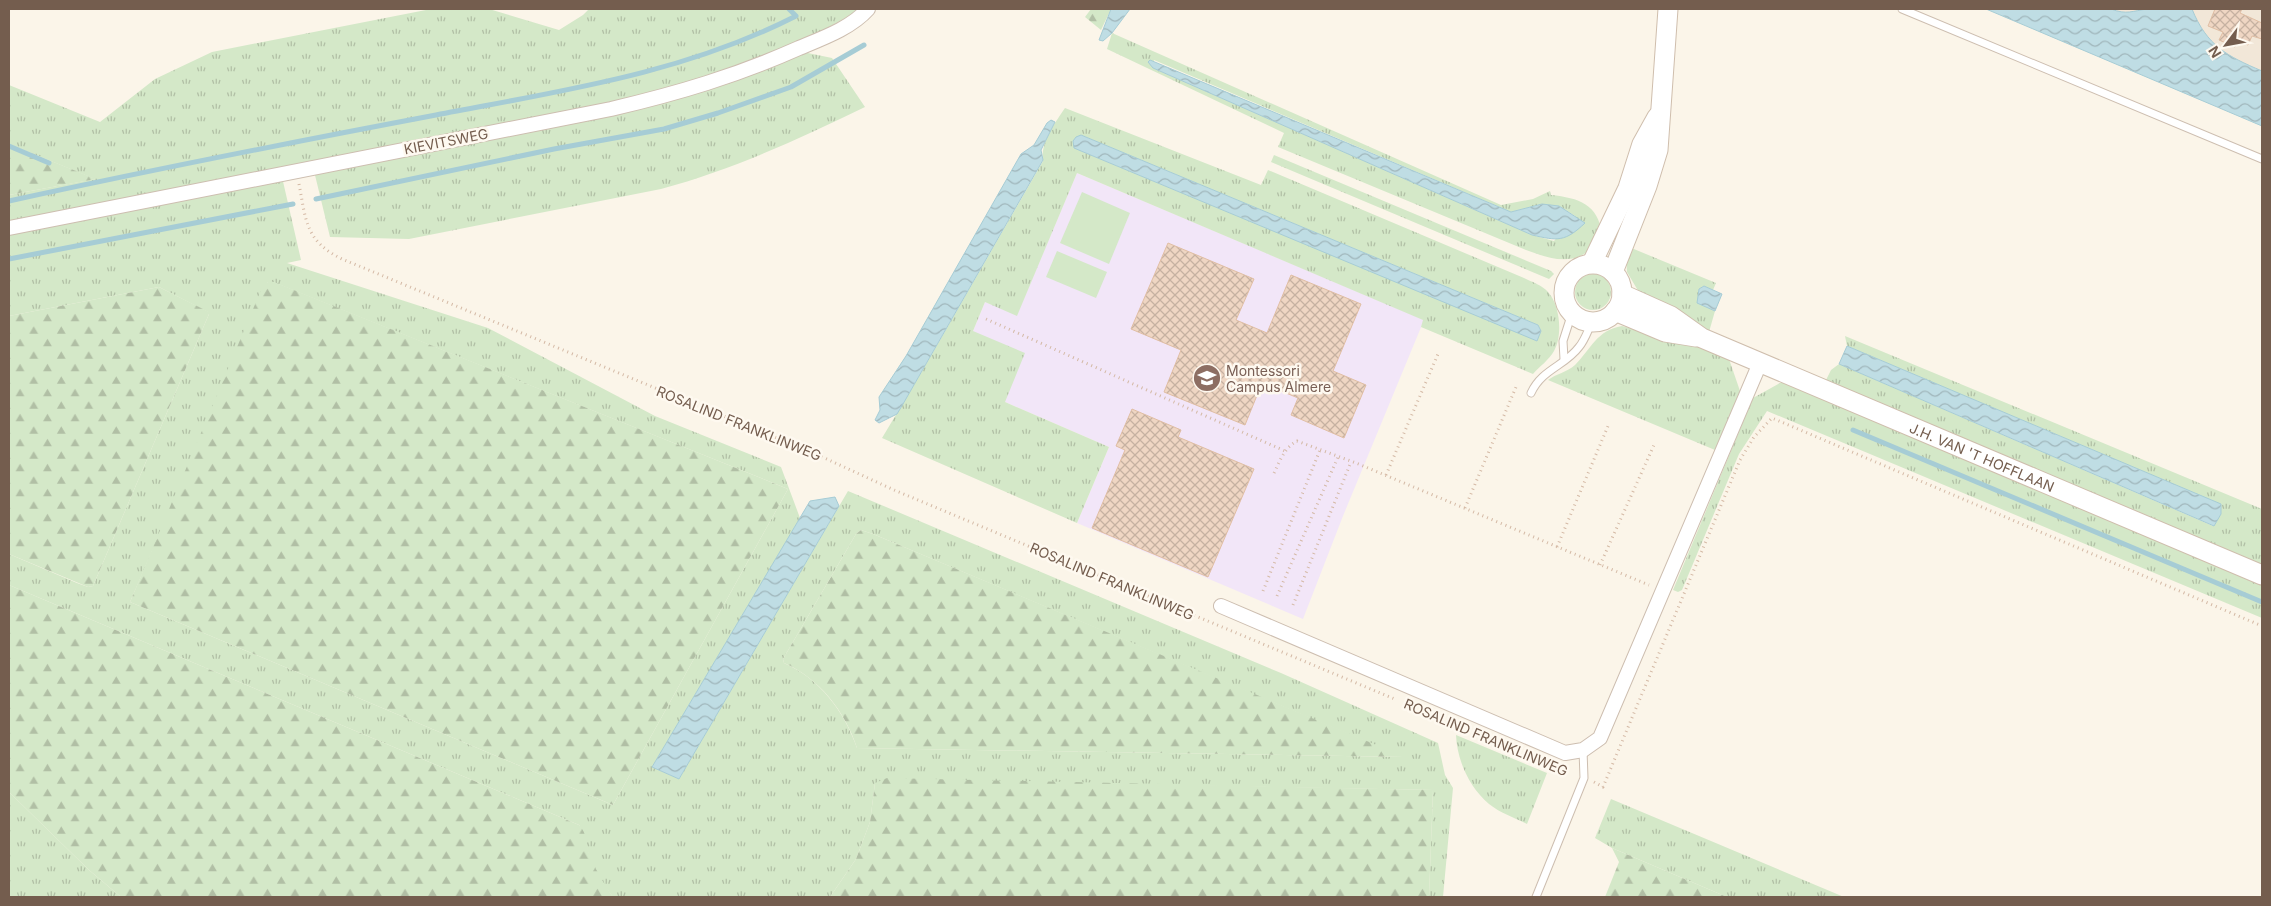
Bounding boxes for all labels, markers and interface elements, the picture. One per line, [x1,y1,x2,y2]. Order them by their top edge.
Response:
north arrow [2201,20,2251,70]
text: N [2205,43,2225,61]
street label: KIEVITSWEG [402,124,490,158]
place label: Montessori Campus Almere [1226,362,1331,395]
school or university icon: Montessori Campus Almere [1192,363,1222,393]
street label: ROSALIND FRANKLINWEG [654,382,824,464]
street label: J.H. VAN 'T HOFFLAAN [1907,418,2057,495]
street label: ROSALIND FRANKLINWEG [1027,539,1197,623]
street label: ROSALIND FRANKLINWEG [1401,695,1571,779]

